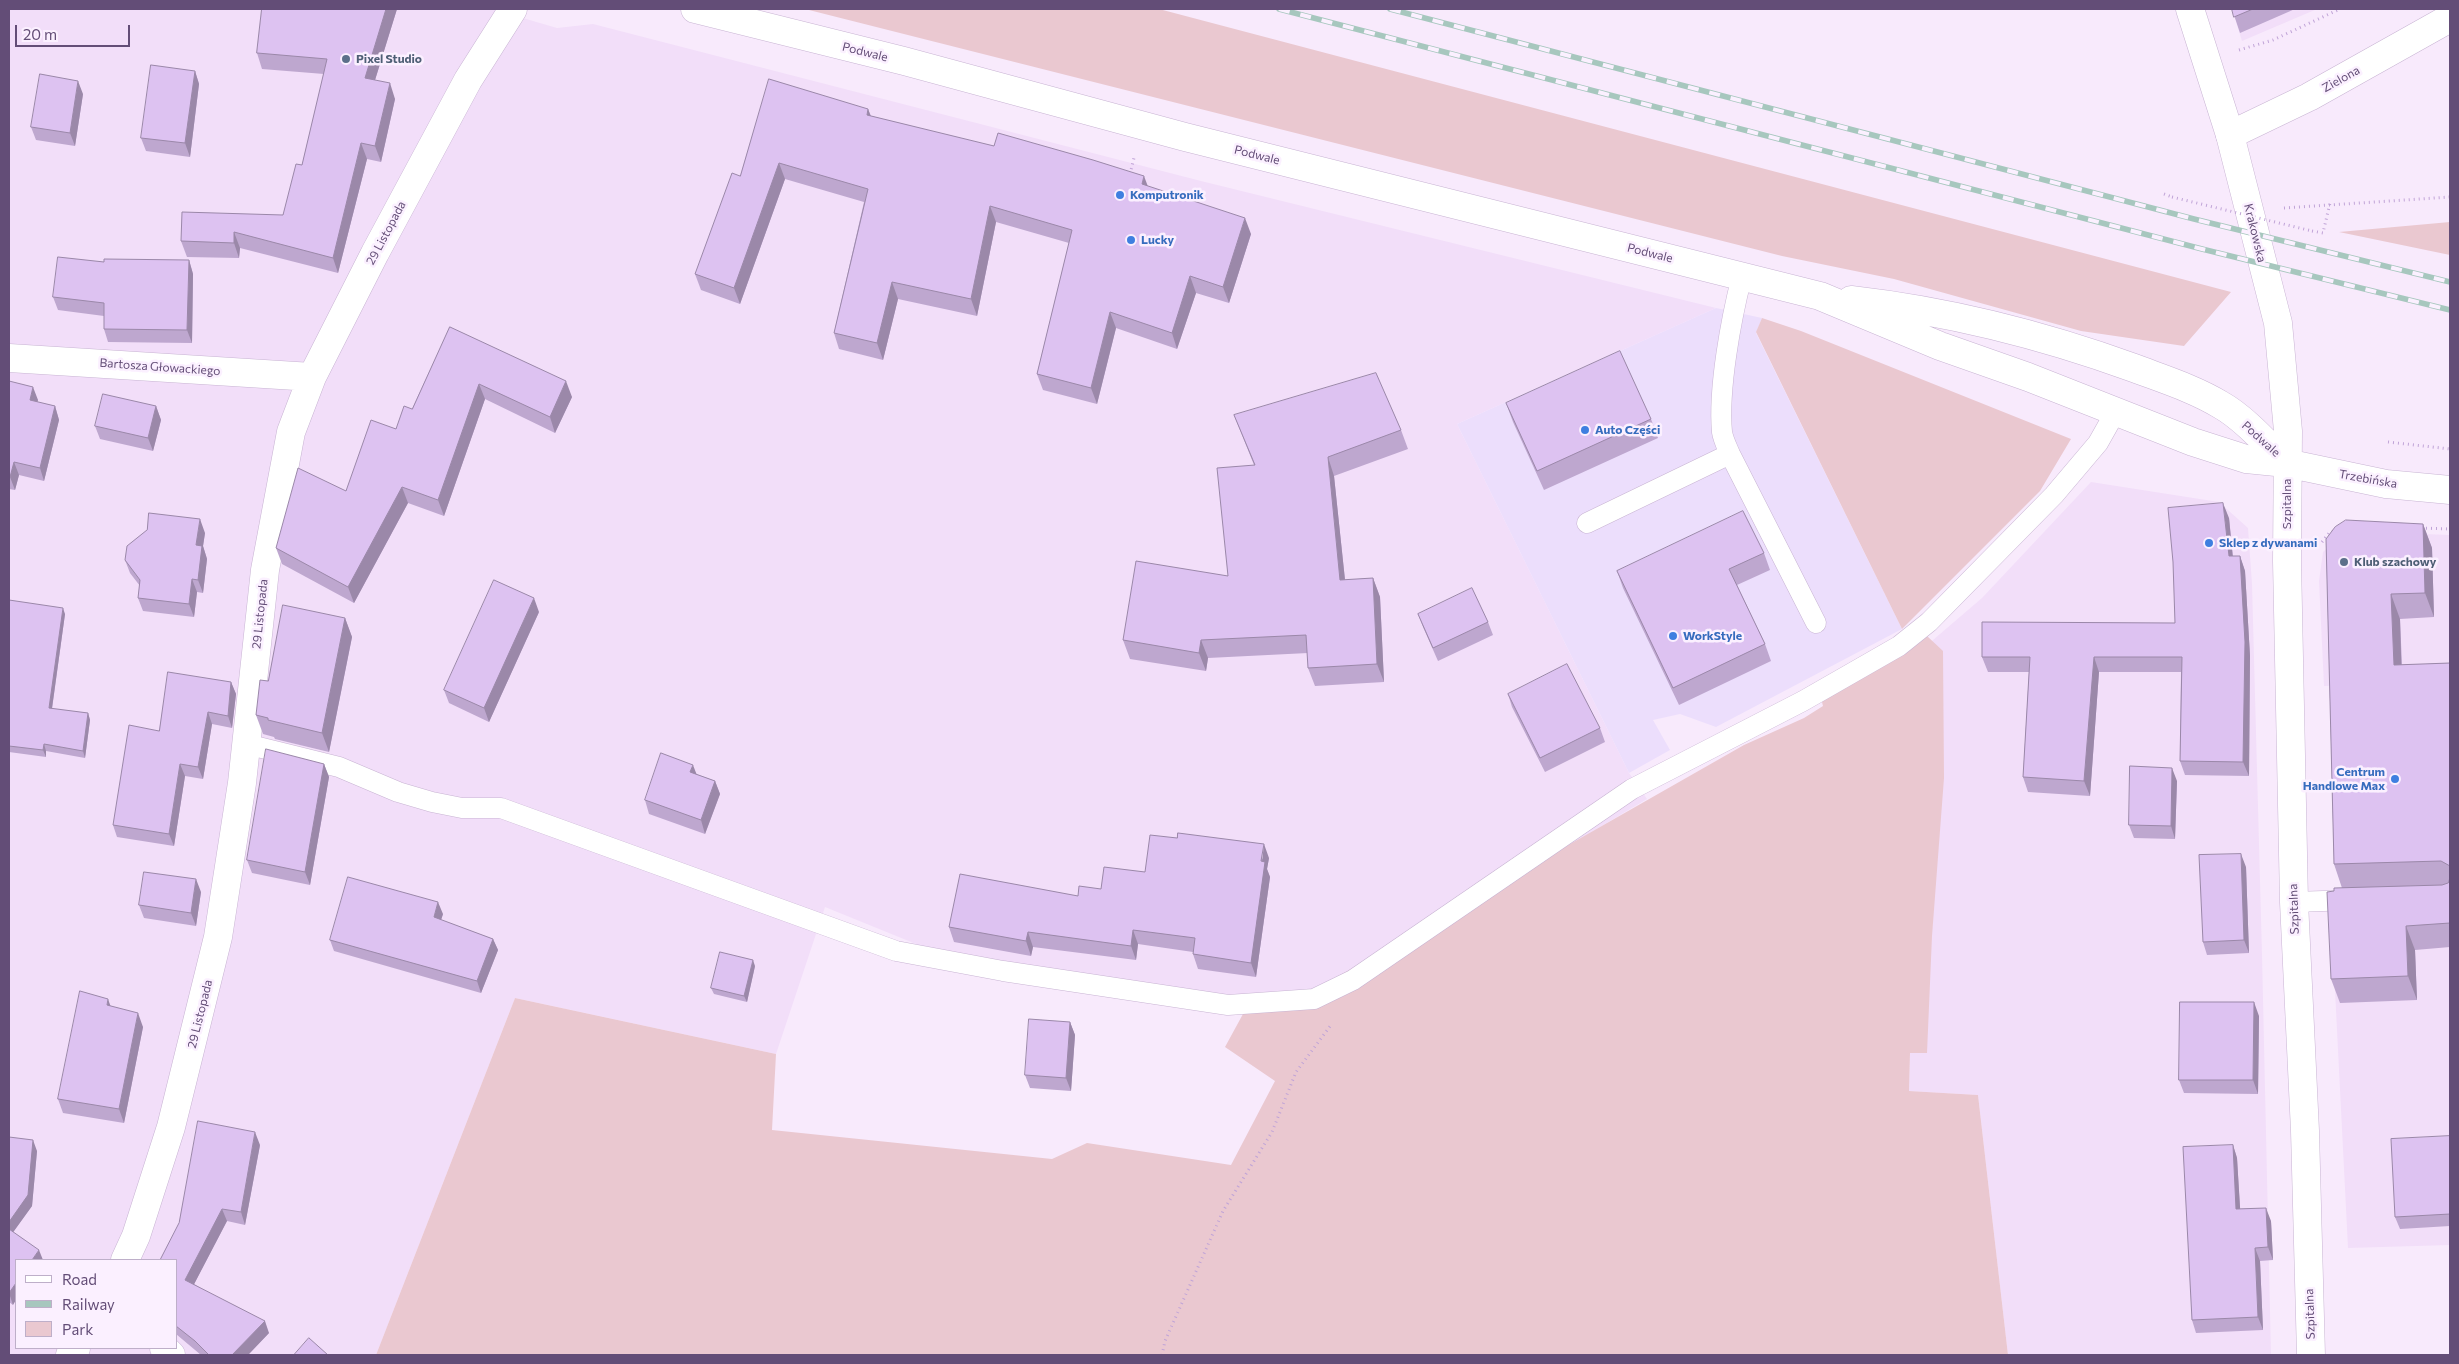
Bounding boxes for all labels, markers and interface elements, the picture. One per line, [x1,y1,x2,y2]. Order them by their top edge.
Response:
scale bar [18,15,132,47]
text: 20 m [23,25,57,43]
street label: Podwale [841,39,889,65]
place label: Pixel Studio [356,52,422,66]
marker: Pixel Studio [340,53,352,65]
street label: Zielona [2320,63,2362,95]
street label: Podwale [1233,142,1281,168]
place label: Komputronik [1130,188,1204,202]
marker: Komputronik [1114,189,1126,201]
street label: 29 Listopada [363,199,409,267]
street label: Krakowska [2241,202,2269,264]
place label: Lucky [1141,233,1174,247]
marker: Lucky [1125,234,1137,246]
street label: Podwale [1626,240,1674,266]
street label: Bartosza Głowackiego [99,356,221,378]
street label: Podwale [2239,418,2283,460]
place label: Auto Części [1595,423,1660,437]
marker: Auto Części [1579,424,1591,436]
street label: Trzebińska [2338,467,2398,491]
street label: Szpitalna [2280,479,2294,529]
place label: Sklep z dywanami [2219,536,2317,550]
marker: Sklep z dywanami [2203,537,2215,549]
place label: Klub szachowy [2354,555,2436,569]
marker: Klub szachowy [2338,556,2350,568]
street label: 29 Listopada [249,578,271,650]
place label: WorkStyle [1683,629,1742,643]
marker: WorkStyle [1667,630,1679,642]
place label: Centrum Handlowe Max [2303,765,2385,793]
marker: Centrum Handlowe Max [2389,773,2401,785]
street label: Szpitalna [2286,883,2302,935]
street label: 29 Listopada [185,978,215,1050]
legend [15,1259,178,1349]
text: Road [62,1270,97,1288]
street label: Szpitalna [2302,1288,2318,1340]
text: Railway [62,1295,115,1313]
text: Park [62,1320,93,1338]

